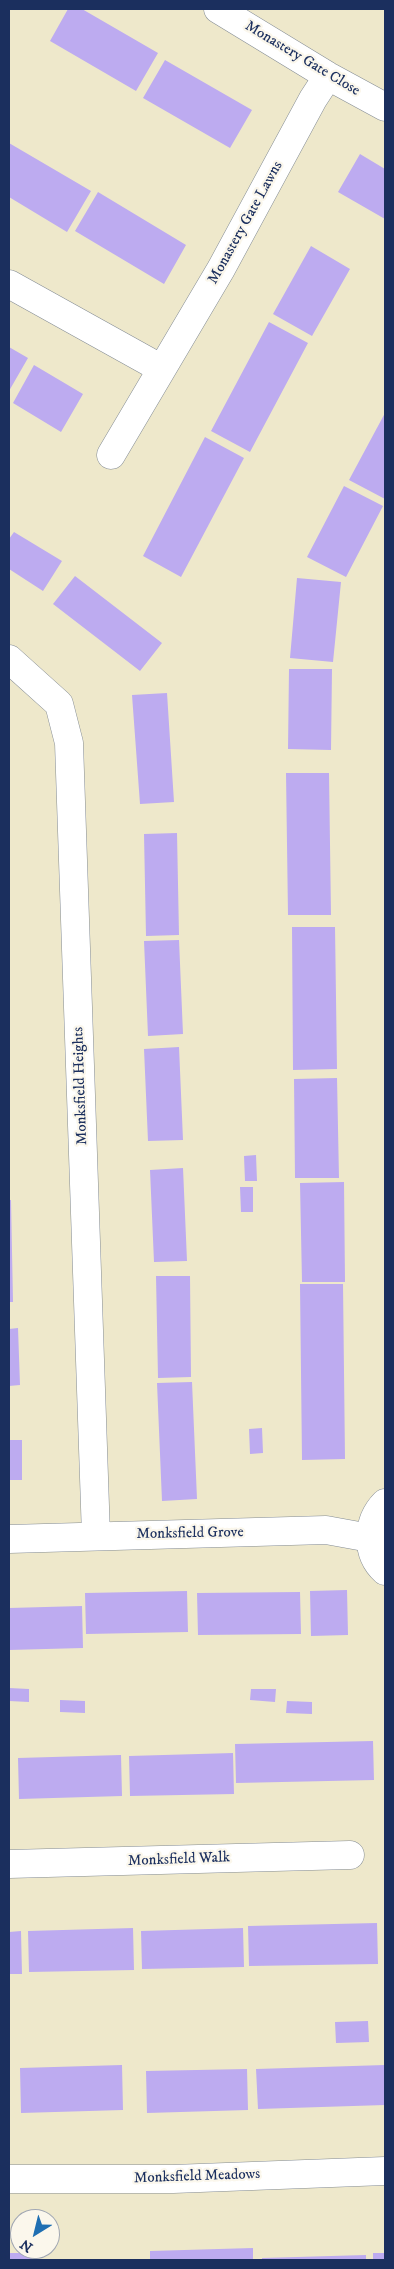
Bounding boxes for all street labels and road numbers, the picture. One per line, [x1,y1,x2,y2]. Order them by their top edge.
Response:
street label: Monastery Gate Close [241,18,363,100]
street label: Monastery Gate Lawns [205,158,287,288]
street label: Monksfield Heights [70,1027,92,1145]
street label: Monksfield Grove [136,1524,244,1544]
street label: Monksfield Walk [128,1849,230,1871]
street label: Monksfield Meadows [134,2166,260,2188]

